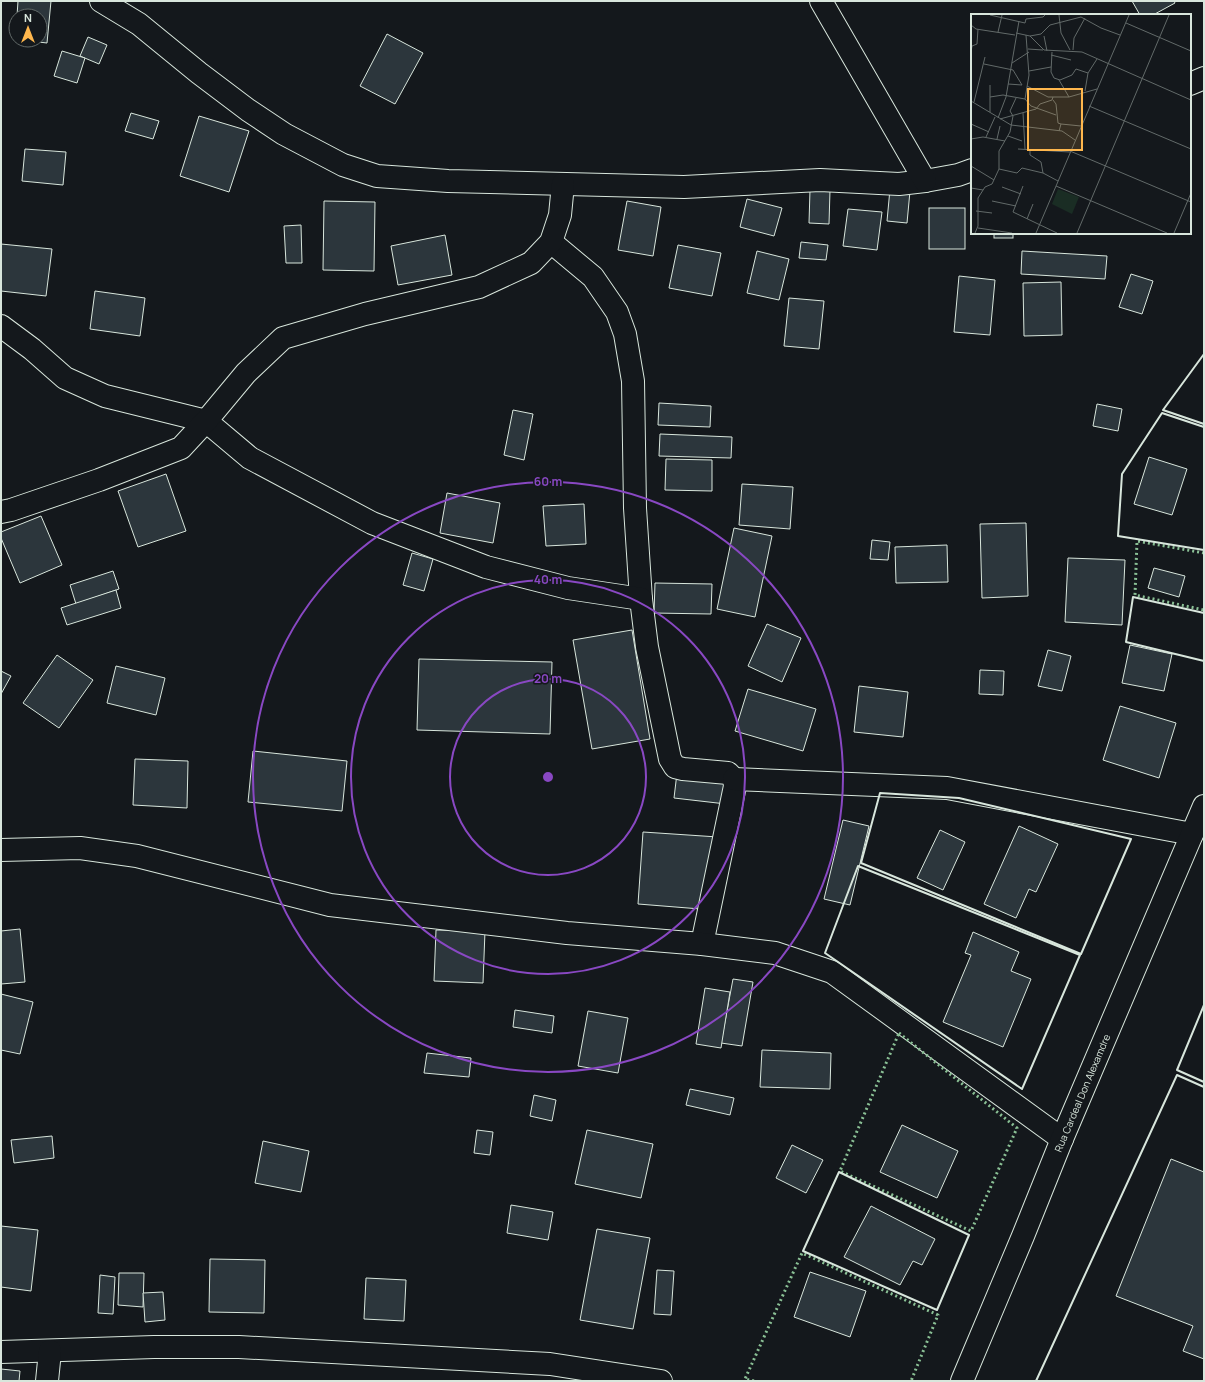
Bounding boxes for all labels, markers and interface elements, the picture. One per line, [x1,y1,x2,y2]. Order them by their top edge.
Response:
north arrow [8,8,48,48]
text: N [24,10,32,25]
inset map [971,14,1191,234]
text: 60 m [534,473,562,490]
text: 40 m [534,571,562,588]
text: 20 m [534,670,562,687]
centre of rings [541,770,555,784]
street label: Rua Cardeal Don Alexamdre [1051,1032,1113,1154]

